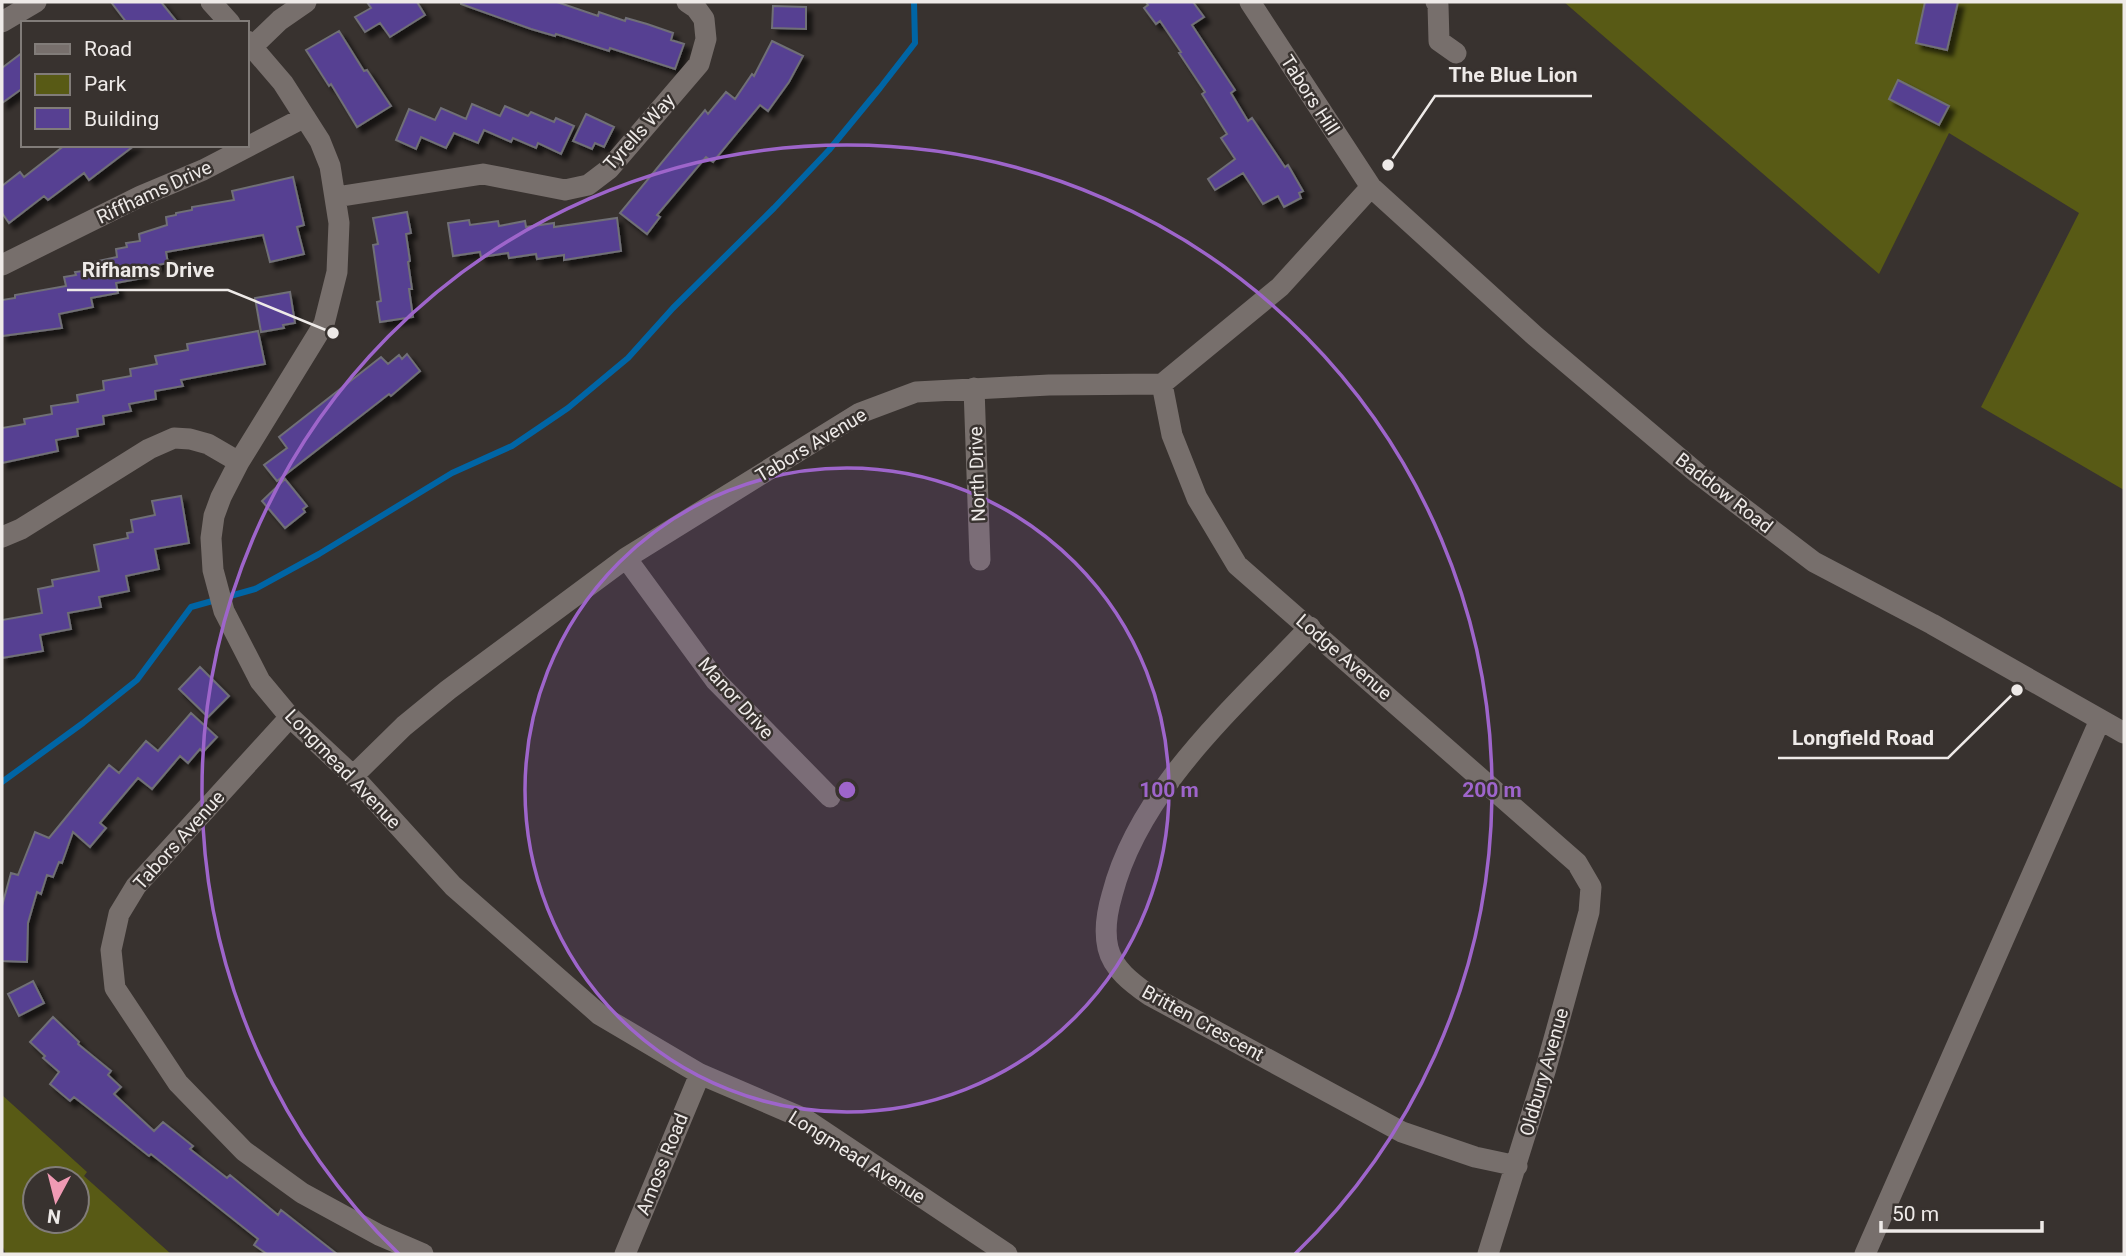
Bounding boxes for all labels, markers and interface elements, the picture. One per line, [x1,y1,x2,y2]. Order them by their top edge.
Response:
legend [21,21,248,147]
text: Road [84,37,132,61]
street label: Tabors Hill [1276,51,1344,139]
callout: The Blue Lion [1435,54,1592,96]
text: The Blue Lion [1448,63,1578,87]
text: Park [84,72,127,96]
street label: Tyrells Way [599,89,679,175]
text: Building [84,107,159,131]
street label: Riffhams Drive [93,155,215,229]
callout: Rifhams Drive [67,248,228,290]
text: Rifhams Drive [82,258,214,282]
street label: Tabors Avenue [751,403,871,487]
street label: North Drive [964,426,990,522]
street label: Baddow Road [1671,448,1777,538]
street label: Lodge Avenue [1291,609,1397,705]
street label: Manor Drive [693,652,779,744]
street label: Longmead Avenue [280,705,406,833]
callout: Longfield Road [1778,716,1948,758]
text: Longfield Road [1792,726,1934,750]
centre of rings [835,778,859,802]
text: 100 m [1139,778,1199,802]
text: 200 m [1462,778,1522,802]
street label: Tabors Avenue [129,786,229,894]
street label: Britten Crescent [1138,980,1268,1066]
street label: Oldbury Avenue [1515,1005,1573,1139]
street label: Longmead Avenue [784,1106,930,1208]
street label: Amoss Road [631,1110,693,1218]
north arrow [21,1165,91,1235]
scale bar [1881,1190,2042,1234]
text: 50 m [1892,1202,1939,1226]
text: N [46,1204,62,1229]

